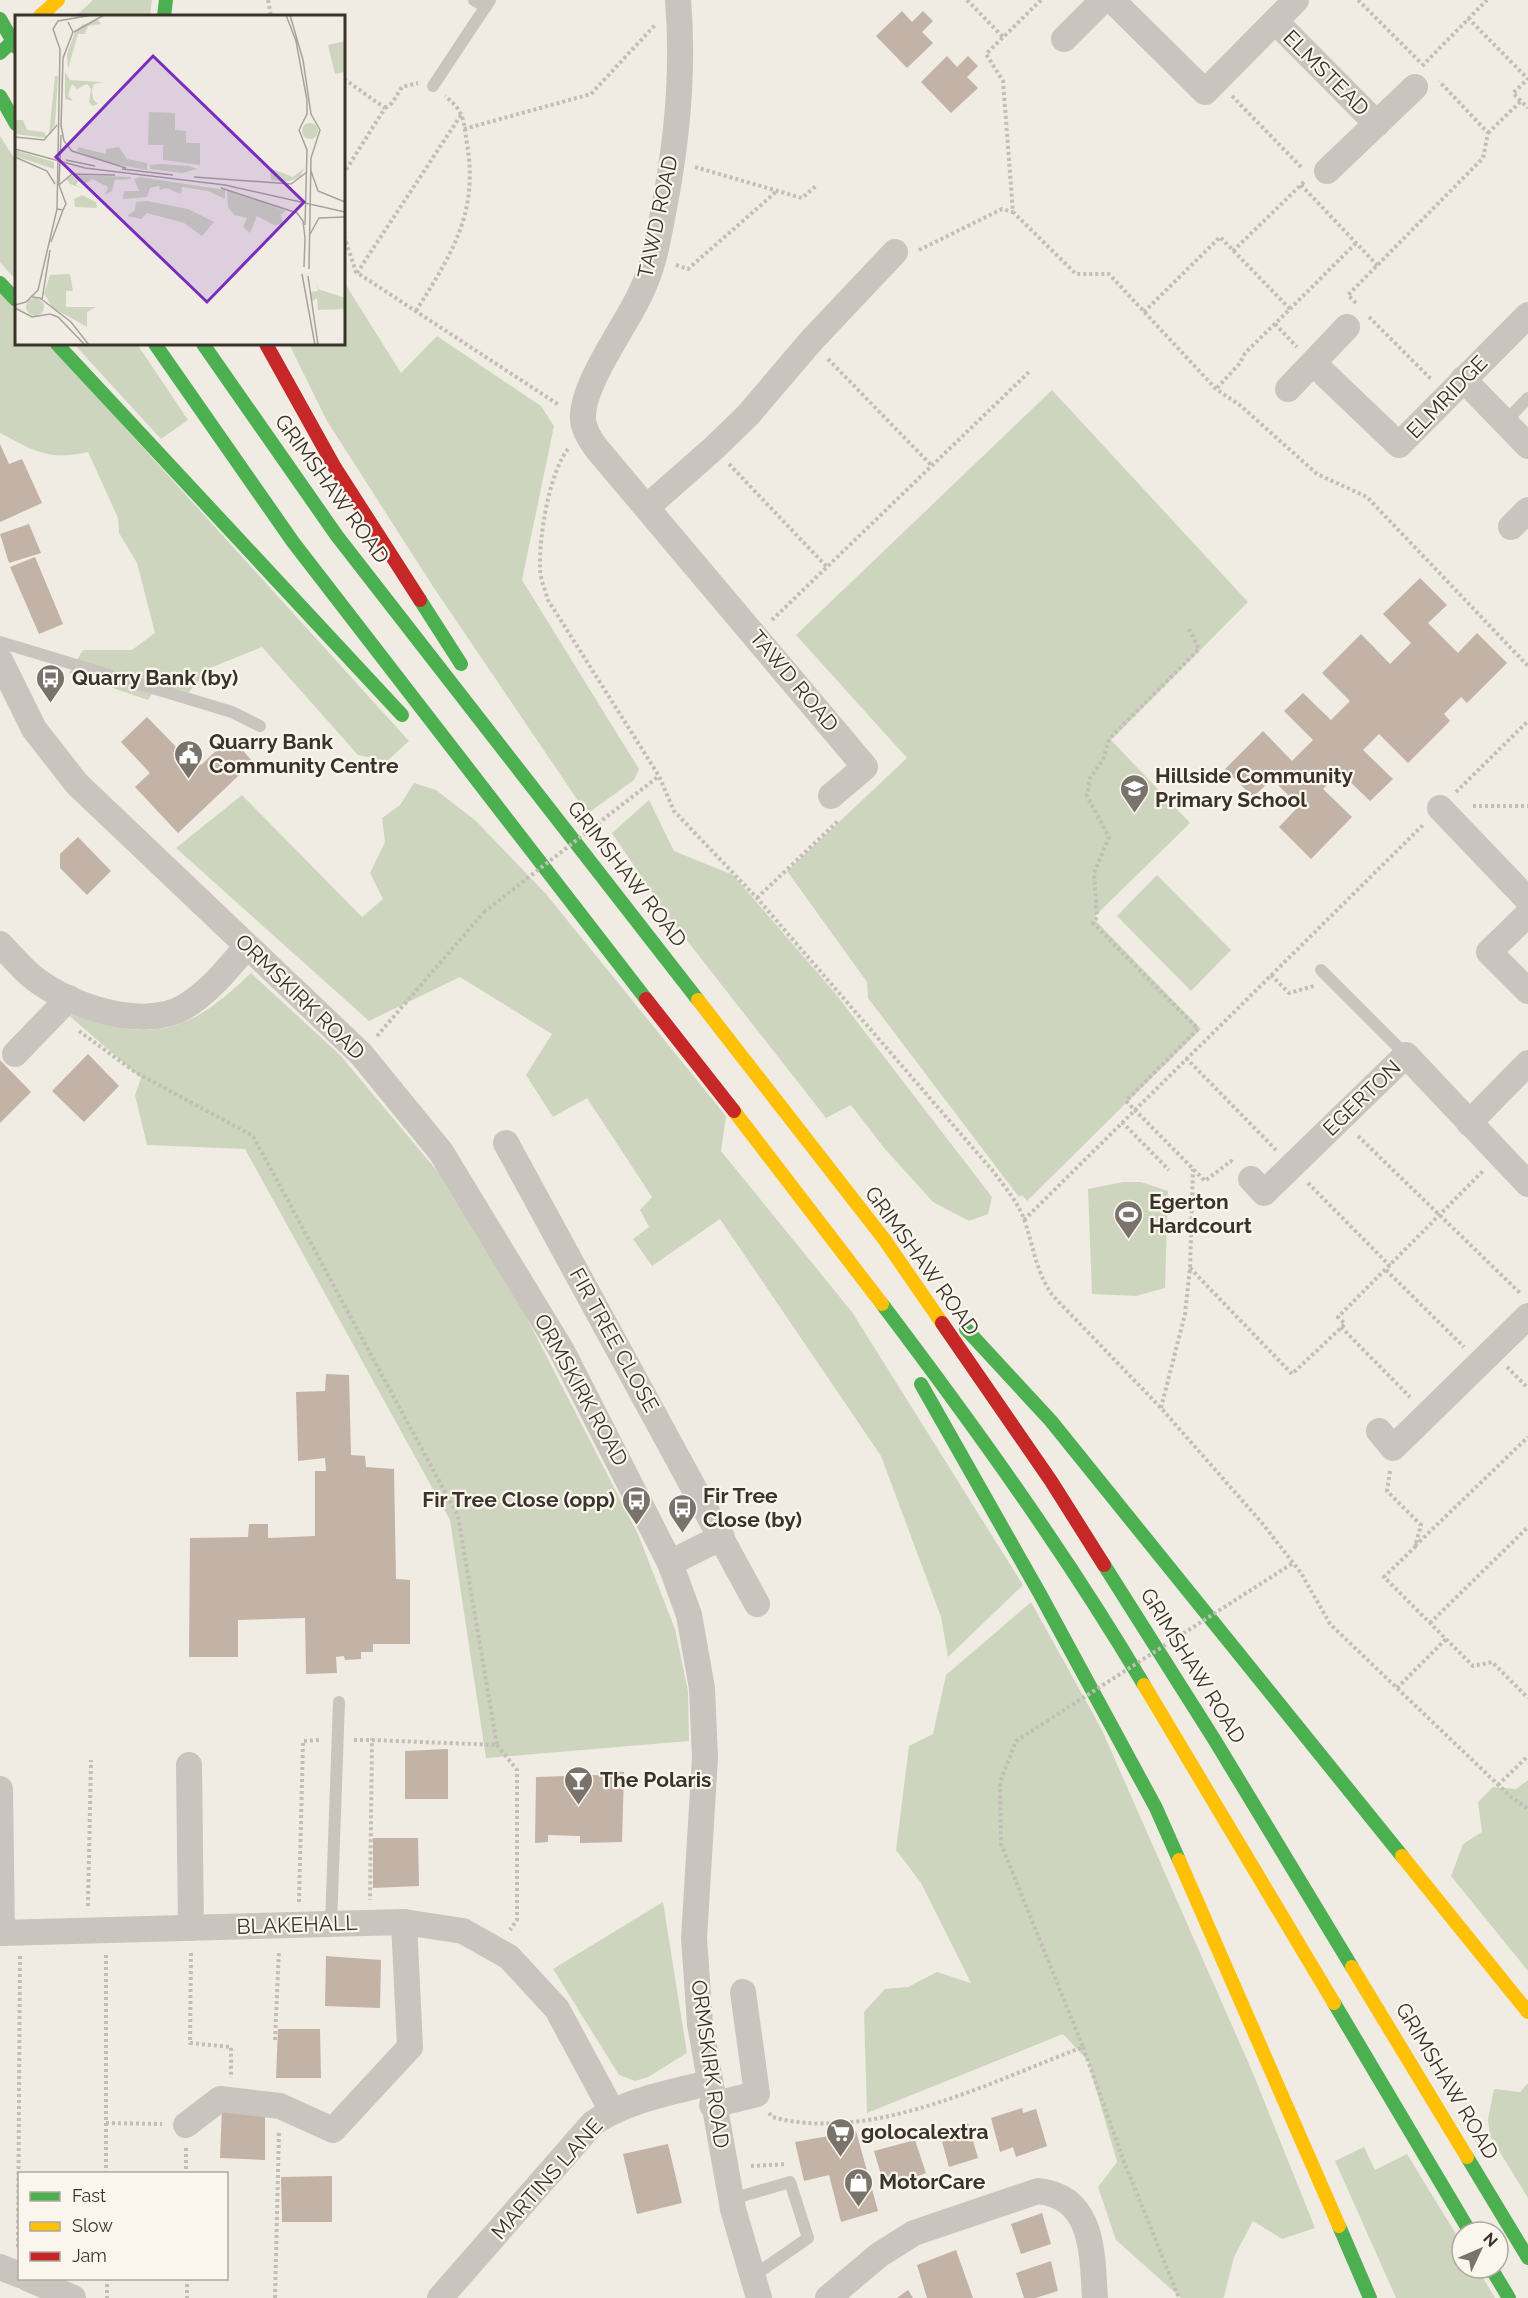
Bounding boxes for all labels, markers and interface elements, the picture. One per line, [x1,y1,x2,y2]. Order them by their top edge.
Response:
inset map [15,15,345,345]
street label: ELMSTEAD [1278,25,1374,121]
street label: TAWD ROAD [632,153,683,281]
street label: ELMRIDGE [1401,350,1492,443]
street label: GRIMSHAW ROAD [270,409,395,568]
street label: TAWD ROAD [745,625,844,737]
bus stop icon: Quarry Bank (by) [35,662,67,704]
place label: Quarry Bank (by) [72,665,238,690]
place label: Quarry Bank Community Centre [209,729,399,778]
public building icon: Quarry Bank Community Centre [172,738,204,780]
place label: Hillside Community Primary School [1155,763,1353,812]
school or university icon: Hillside Community Primary School [1118,772,1150,814]
street label: GRIMSHAW ROAD [563,796,692,952]
street label: ORMSKIRK ROAD [231,929,370,1065]
street label: EGERTON [1318,1055,1406,1141]
street label: GRIMSHAW ROAD [860,1181,985,1340]
place label: Egerton Hardcourt [1149,1189,1252,1238]
sports icon: Egerton Hardcourt [1112,1198,1144,1240]
street label: FIR TREE CLOSE [565,1263,664,1416]
street label: ORMSKIRK ROAD [529,1309,634,1470]
place label: Fir Tree Close (by) [703,1483,802,1532]
bus stop icon: Fir Tree Close (opp) [620,1484,652,1526]
place label: Fir Tree Close (opp) [422,1487,615,1512]
bus stop icon: Fir Tree Close (by) [666,1492,698,1534]
street label: GRIMSHAW ROAD [1136,1584,1251,1748]
bar icon: The Polaris [563,1764,595,1806]
place label: The Polaris [600,1767,711,1792]
street label: BLAKEHALL [236,1910,358,1939]
street label: ORMSKIRK ROAD [686,1978,735,2150]
street label: GRIMSHAW ROAD [1391,1998,1504,2164]
street label: MARTINS LANE [486,2113,607,2244]
supermarket icon: golocalextra [824,2116,856,2158]
place label: golocalextra [861,2119,988,2144]
shop icon: MotorCare [842,2166,874,2208]
place label: MotorCare [879,2169,986,2194]
legend [18,2172,228,2280]
text: Fast [72,2185,106,2206]
text: Slow [72,2215,113,2236]
north arrow [1450,2220,1510,2280]
text: N [1479,2229,1502,2251]
text: Jam [72,2245,107,2266]

